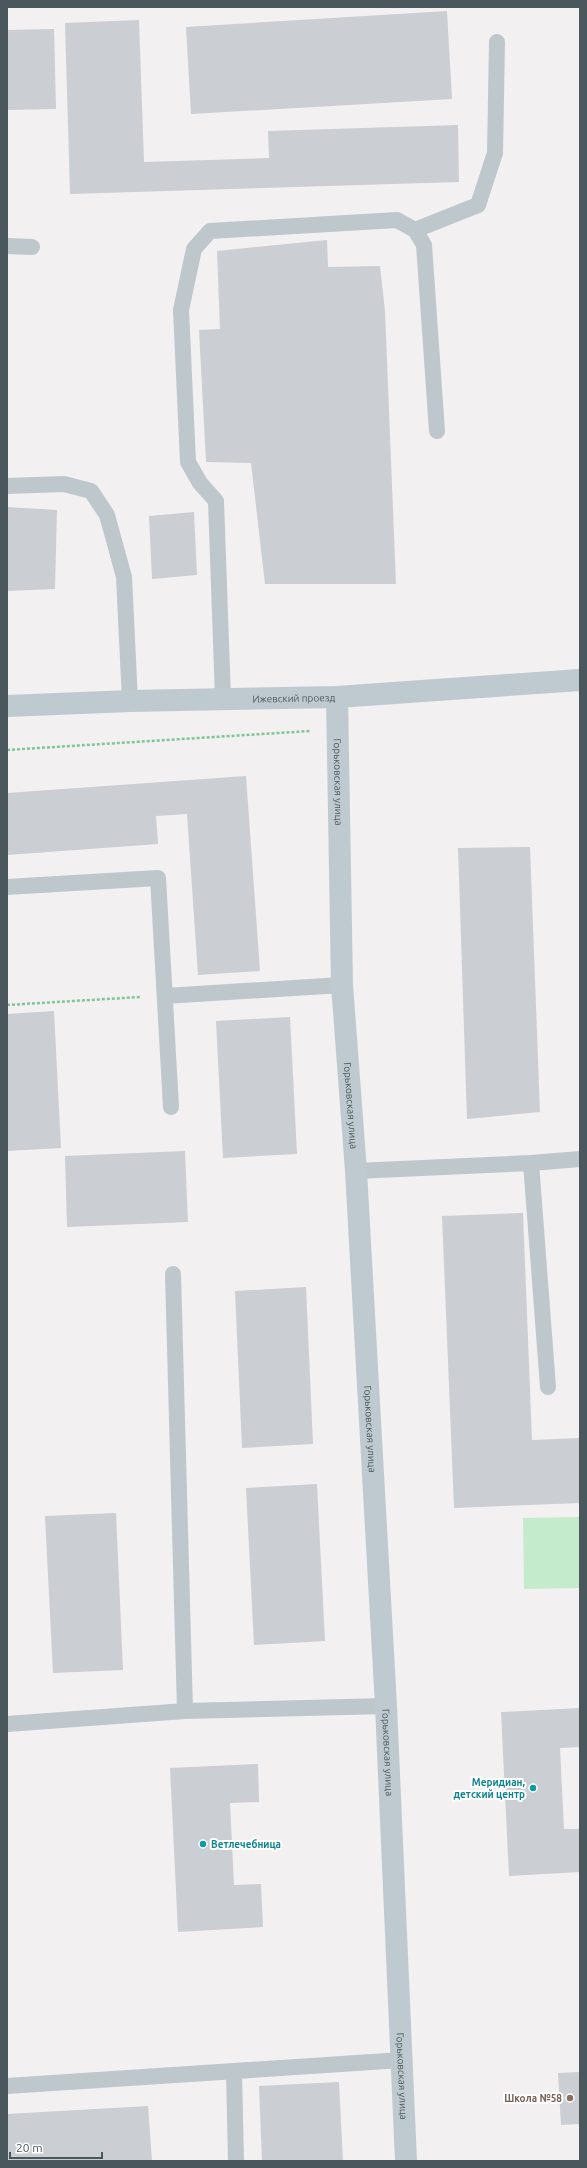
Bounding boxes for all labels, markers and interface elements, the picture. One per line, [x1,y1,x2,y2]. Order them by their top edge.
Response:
street label: Ижевский проезд [252,692,336,705]
street label: Горьковская улица [332,738,344,826]
street label: Горьковская улица [342,1062,359,1150]
street label: Горьковская улица [362,1385,378,1473]
street label: Горьковская улица [380,1709,395,1796]
place label: Меридиан, детский центр [454,1777,526,1800]
marker: Меридиан, детский центр [528,1783,538,1793]
marker: Ветлечебница [198,1839,208,1849]
place label: Ветлечебница [211,1839,281,1850]
street label: Горьковская улица [394,2032,409,2120]
place label: Школа №58 [504,2093,562,2104]
marker: Школа №58 [565,2093,575,2103]
scale bar [10,2134,102,2160]
text: 20 m [16,2141,43,2154]

